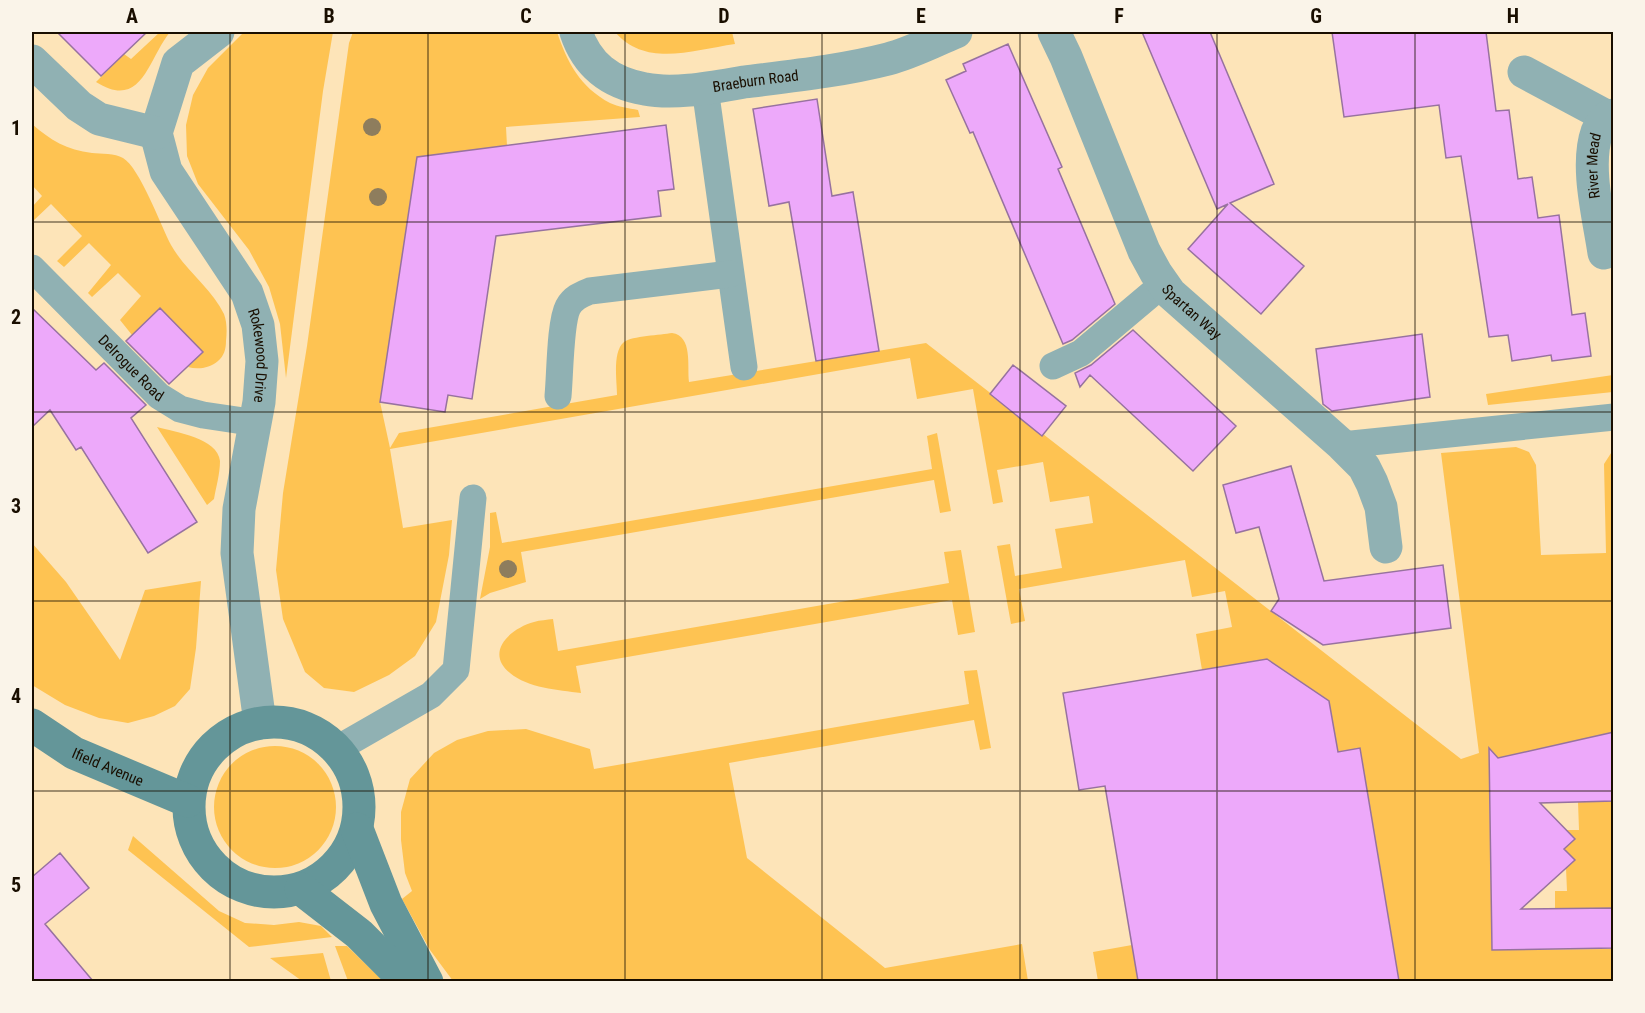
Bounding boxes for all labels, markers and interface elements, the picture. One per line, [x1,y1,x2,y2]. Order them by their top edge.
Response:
text: A [126,4,138,28]
text: B [323,4,335,28]
text: C [520,4,532,28]
text: D [718,4,730,28]
text: E [916,4,926,28]
text: F [1114,4,1124,28]
text: G [1310,4,1322,28]
text: H [1507,4,1519,28]
street label: Braeburn Road [711,66,800,96]
text: 1 [11,116,21,140]
street label: River Mead [1583,131,1605,200]
street label: Spartan Way [1158,281,1225,343]
text: 2 [11,305,21,329]
street label: Rokewood Drive [244,306,271,403]
street label: Delrogue Road [95,331,167,406]
text: 3 [11,494,21,518]
text: 4 [11,684,21,708]
street label: Ifield Avenue [69,744,146,790]
text: 5 [11,873,21,897]

